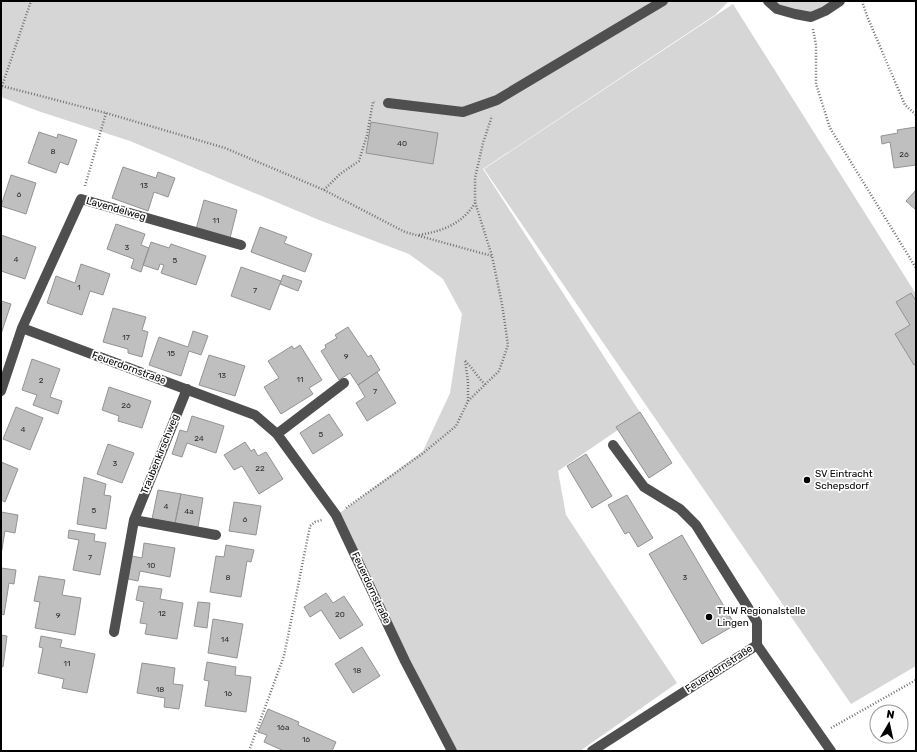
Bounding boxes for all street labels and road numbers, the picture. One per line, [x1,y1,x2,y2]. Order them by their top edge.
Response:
street label: Lavendelweg [85,195,147,223]
street label: Feuerdornstraße [90,349,168,387]
street label: Traubenkirschweg [138,412,182,496]
street label: Feuerdornstraße [349,550,393,626]
street label: Feuerdornstraße [683,643,755,695]

